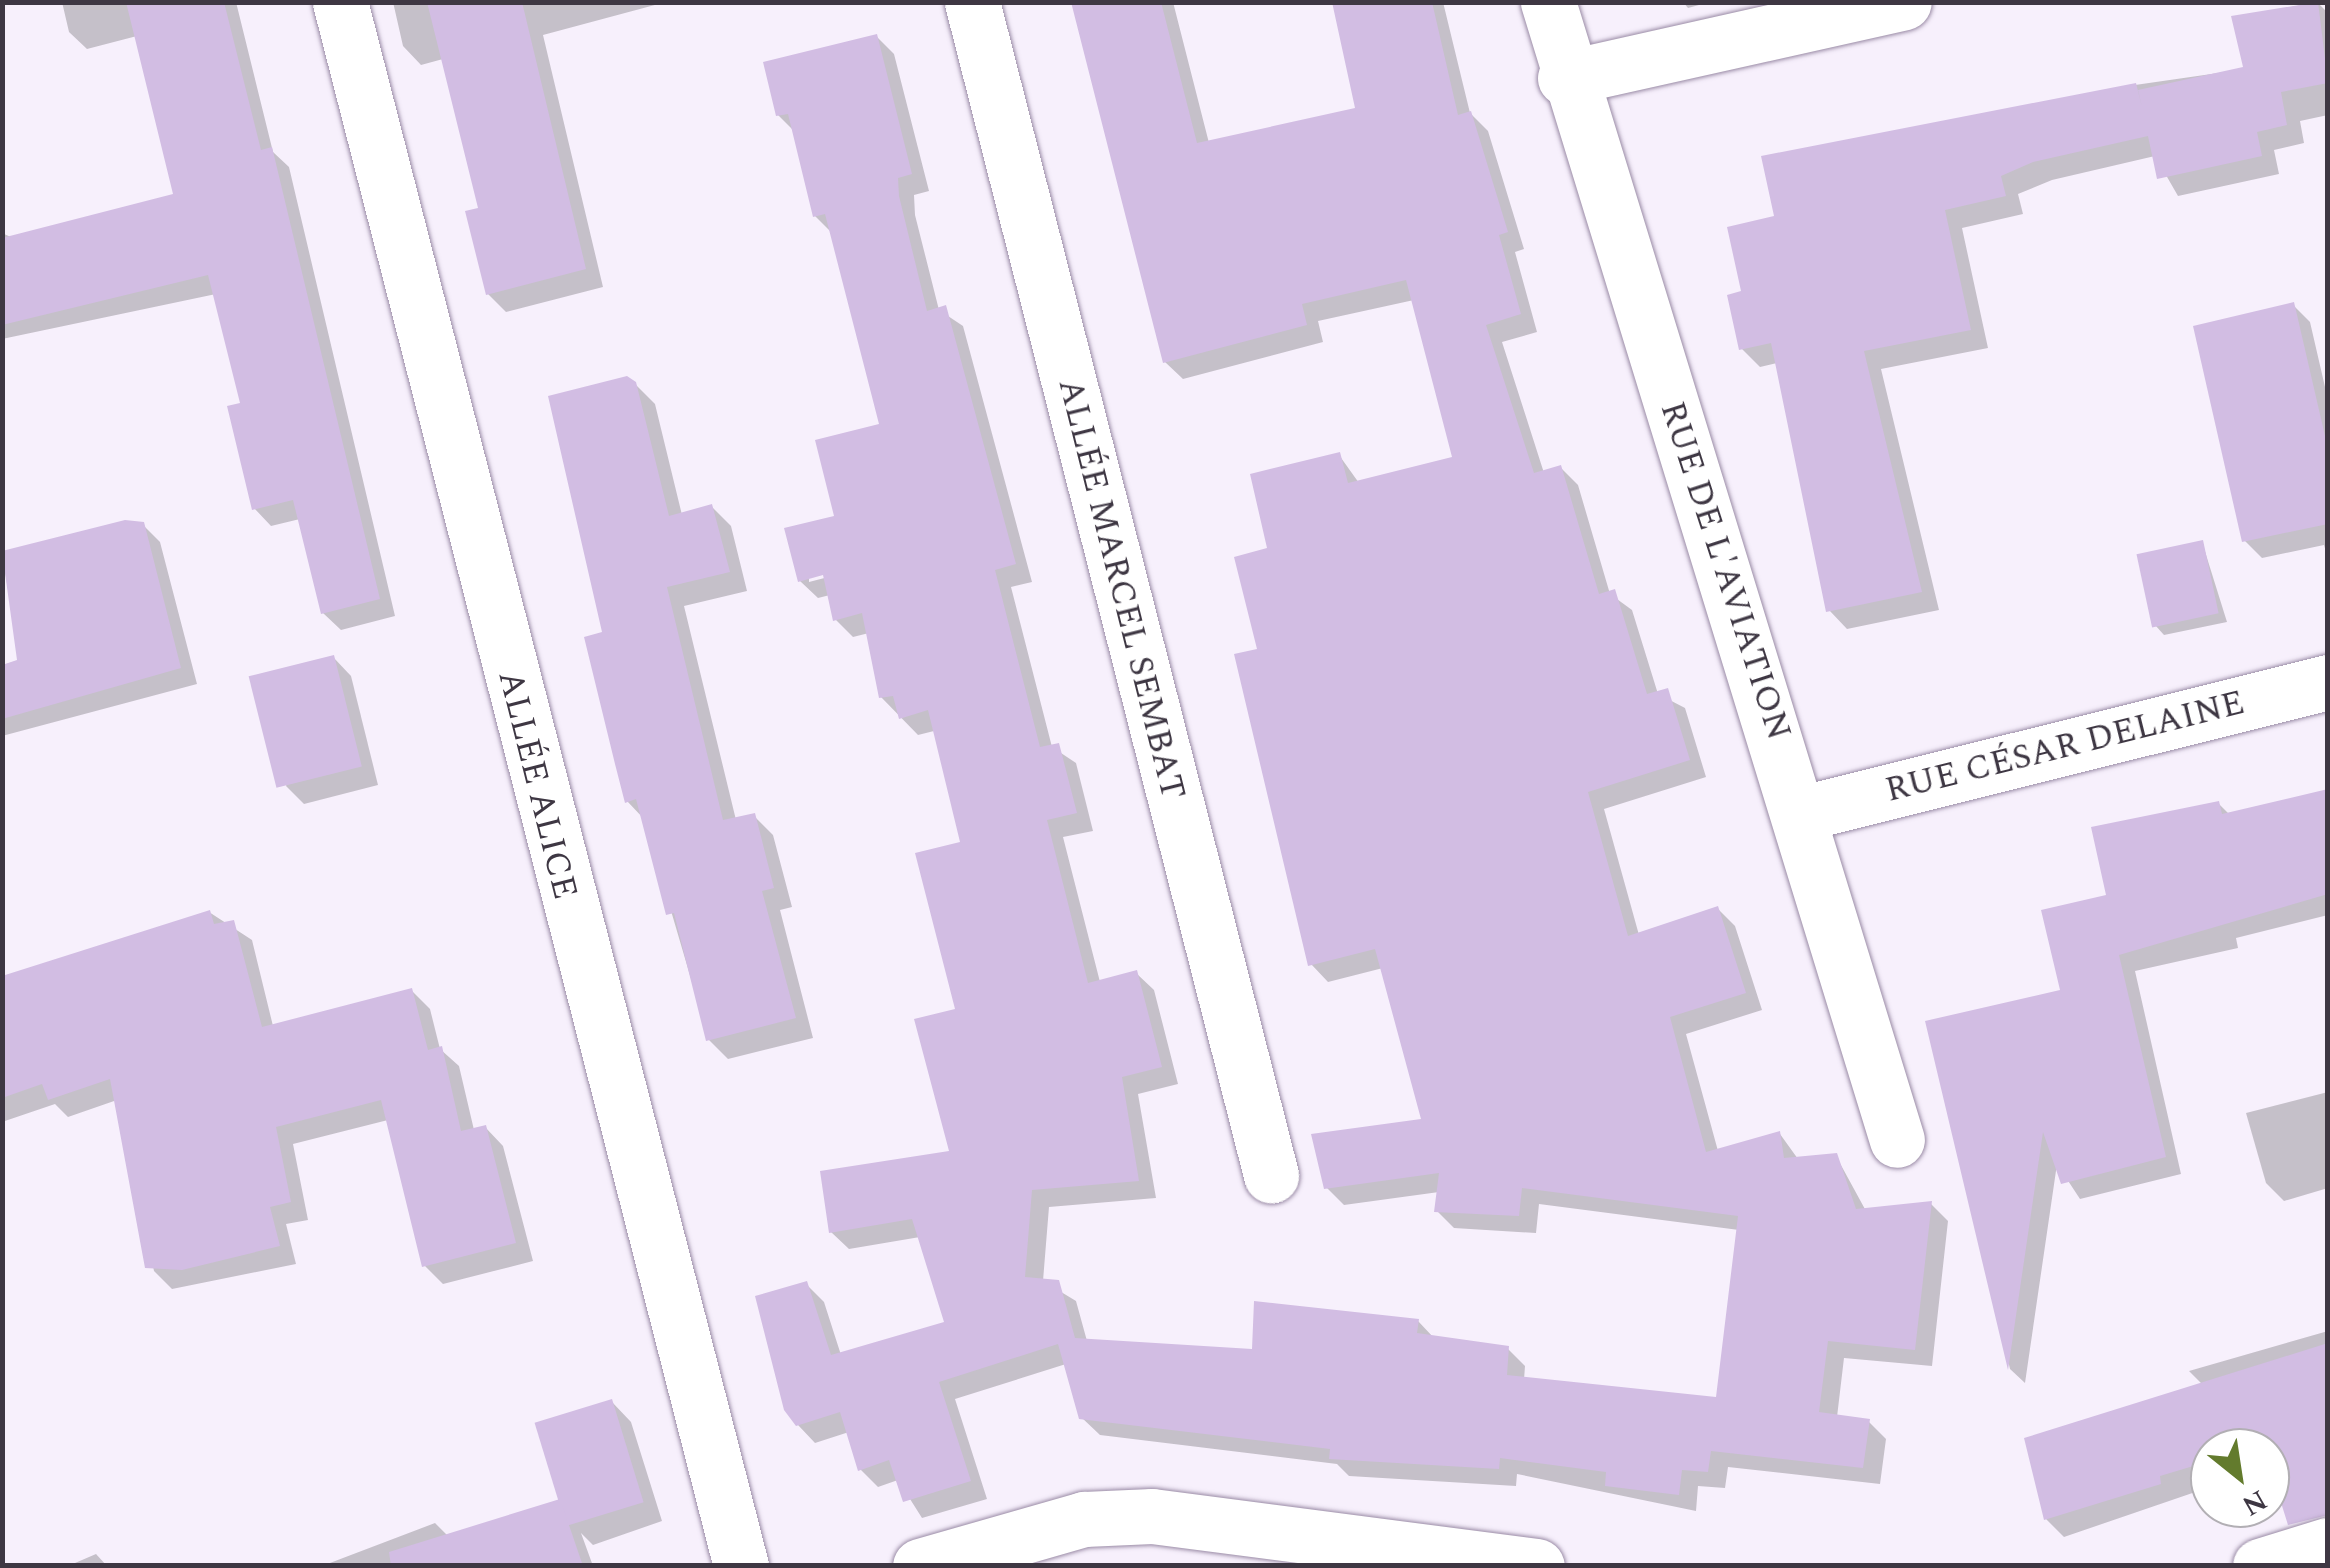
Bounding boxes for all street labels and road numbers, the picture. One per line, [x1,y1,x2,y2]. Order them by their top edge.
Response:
street label: ALLÉE MARCEL SEMBAT [1048,374,1194,804]
street label: RUE DE L'AVIATION [1650,396,1800,746]
street label: ALLÉE ALICE [488,666,586,904]
street label: RUE CÉSAR DELAINE [1881,682,2249,812]

